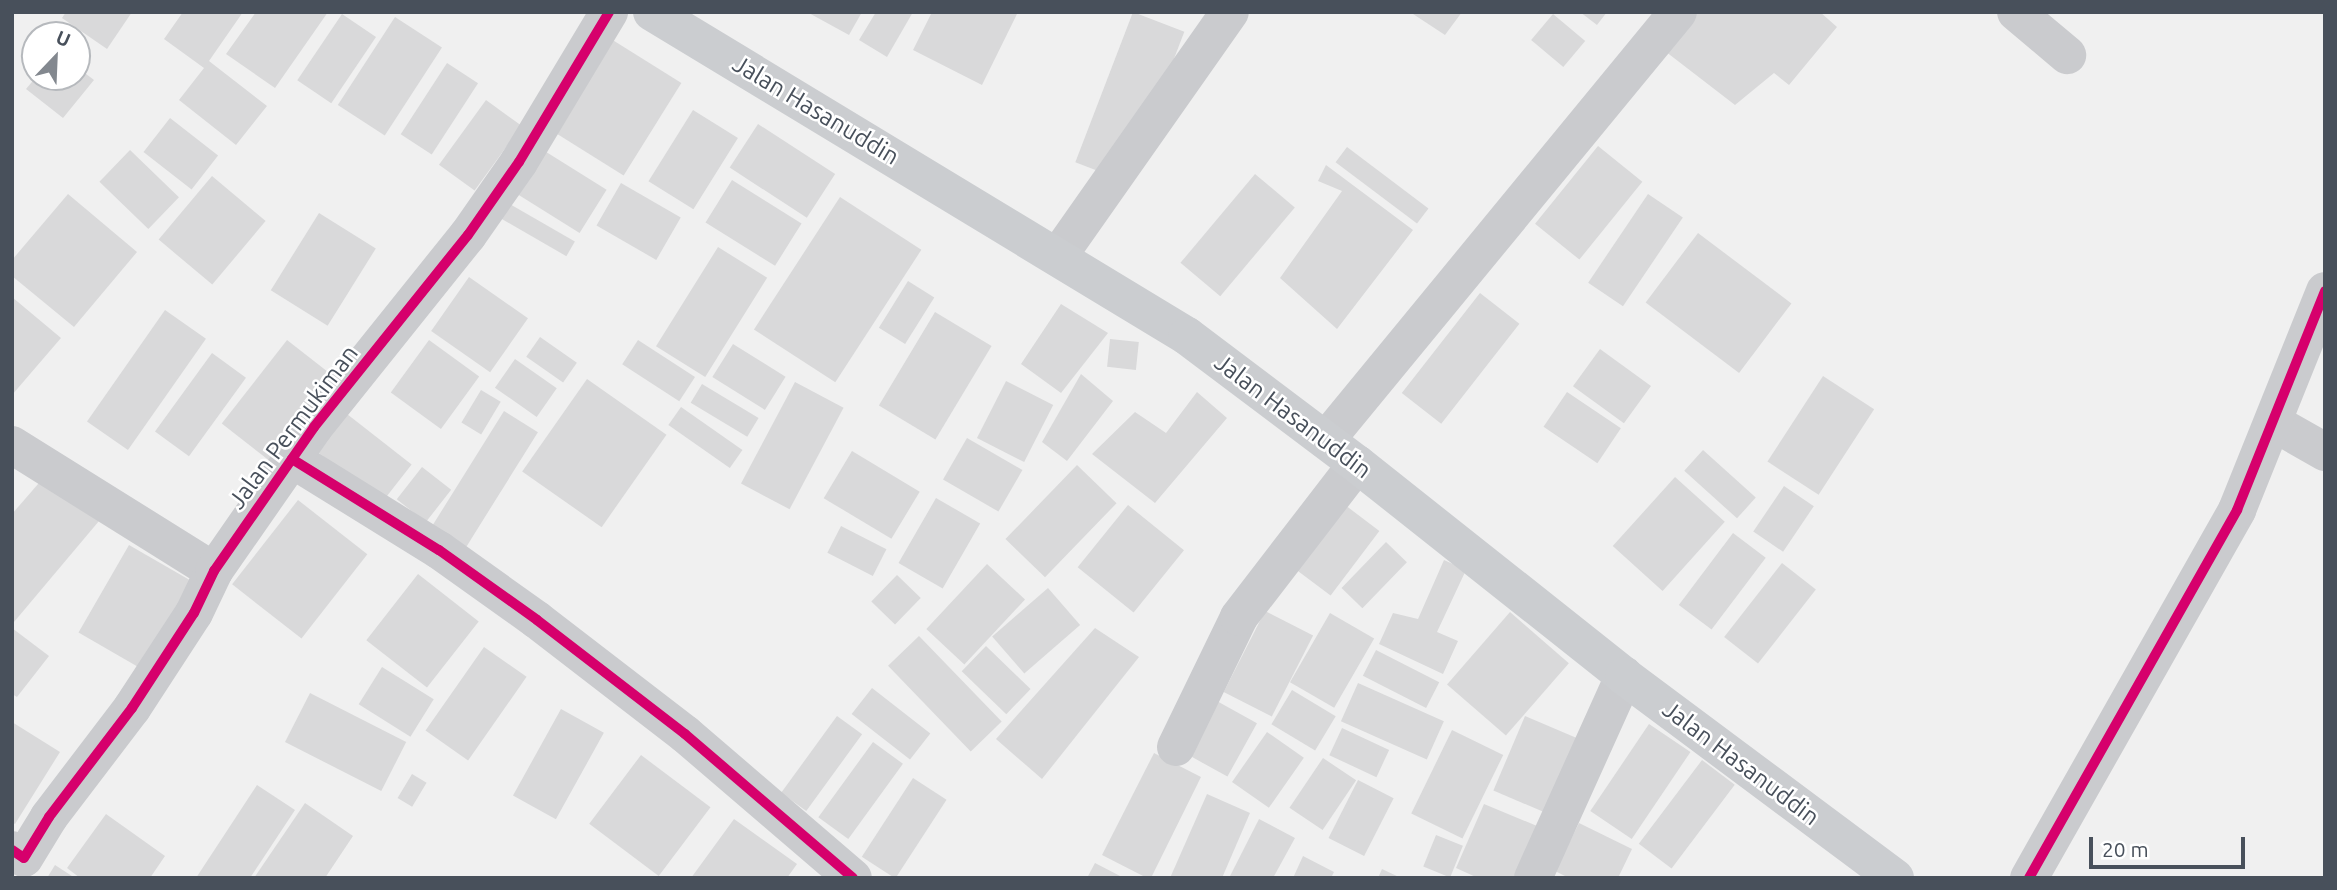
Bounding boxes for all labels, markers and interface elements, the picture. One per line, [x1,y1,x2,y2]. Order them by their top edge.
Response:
north arrow [21,21,91,91]
text: U [53,26,74,51]
street label: Jalan Hasanuddin [728,49,904,171]
street label: Jalan Permukiman [222,340,364,514]
street label: Jalan Hasanuddin [1209,348,1377,484]
street label: Jalan Hasanuddin [1657,695,1825,831]
scale bar [2092,824,2248,868]
text: 20 m [2102,837,2149,861]

